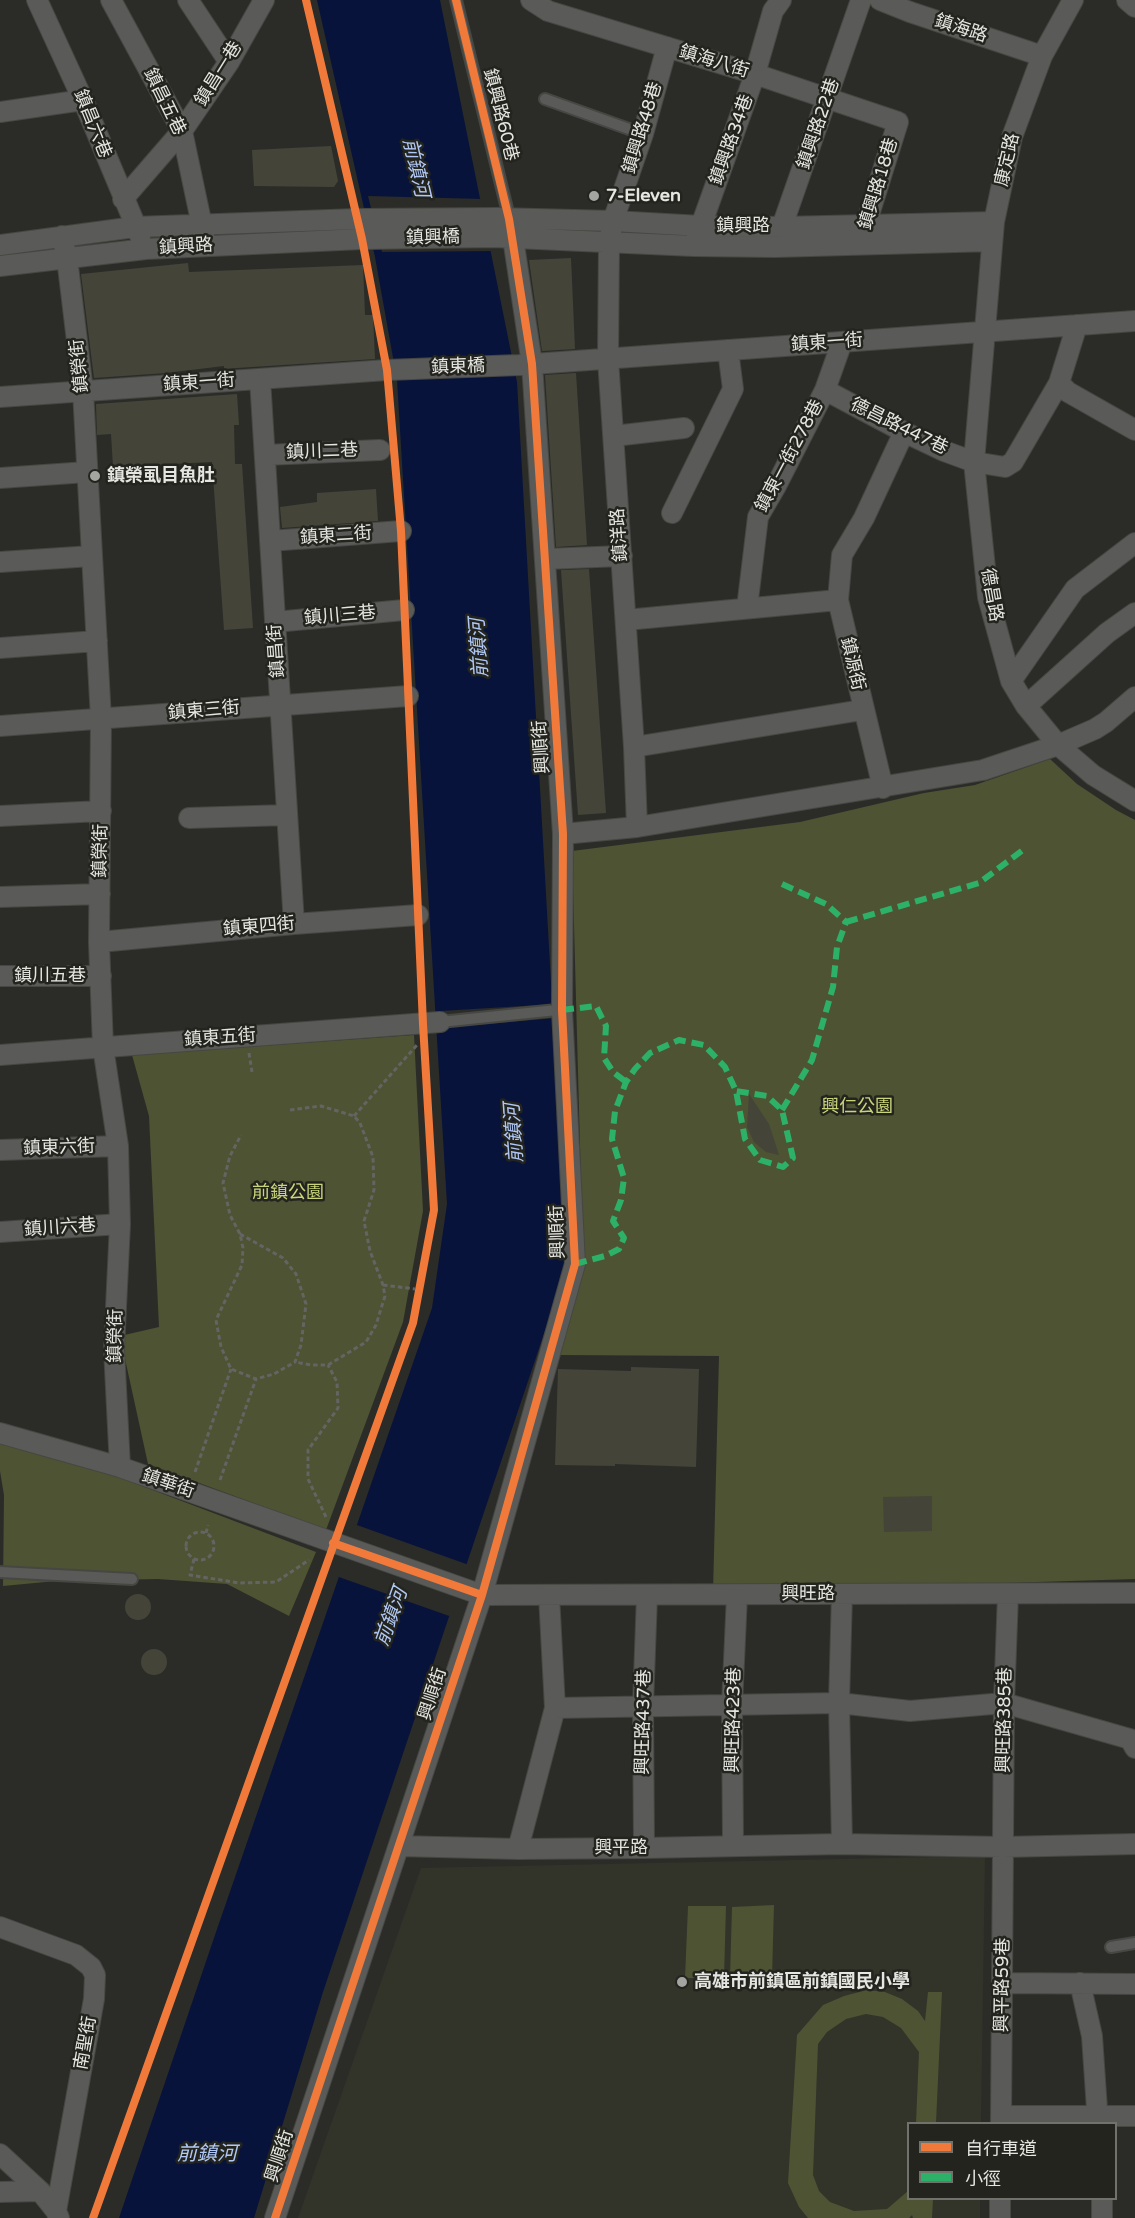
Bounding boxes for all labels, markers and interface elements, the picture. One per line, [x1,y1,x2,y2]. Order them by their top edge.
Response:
street label: 鎮海路 [932,10,990,48]
street label: 鎮昌一巷 [191,38,247,110]
street label: 鎮海八街 [676,41,752,83]
street label: 鎮昌五巷 [139,65,189,139]
street label: 鎮興路60巷 [478,66,522,164]
street label: 鎮興路22巷 [793,76,845,172]
street label: 鎮興路48巷 [619,80,667,176]
street label: 鎮昌六巷 [69,87,115,161]
street label: 鎮興路34巷 [706,92,758,188]
street label: 康定路 [991,131,1025,189]
water label: 前鎮河 [397,136,433,200]
street label: 鎮興路18巷 [855,136,903,232]
place label: 7-Eleven [606,185,681,207]
marker: 7-Eleven [587,189,601,203]
street label: 鎮興路 [716,215,770,237]
street label: 鎮興橋 [406,227,460,249]
street label: 鎮興路 [158,235,214,259]
street label: 鎮東一街 [790,330,864,356]
street label: 鎮榮街 [66,338,94,394]
street label: 鎮東橋 [431,355,485,379]
street label: 鎮東一街 [162,370,236,396]
street label: 德昌路447巷 [847,394,951,460]
street label: 鎮東一街278巷 [751,396,829,516]
street label: 鎮川二巷 [286,440,358,464]
place label: 鎮榮虱目魚肚 [107,465,215,487]
marker: 鎮榮虱目魚肚 [88,469,102,483]
street label: 鎮洋路 [607,507,633,563]
street label: 鎮東二街 [299,523,373,549]
street label: 德昌路 [976,567,1006,623]
street label: 鎮川三巷 [303,602,377,630]
water label: 前鎮河 [466,617,494,679]
street label: 鎮昌街 [264,623,290,679]
street label: 鎮源街 [835,635,869,693]
street label: 鎮東三街 [167,697,241,725]
street label: 興順街 [529,719,555,775]
street label: 鎮榮街 [90,824,112,878]
street label: 鎮東四街 [222,913,296,941]
street label: 鎮川五巷 [14,965,86,987]
street label: 鎮東五街 [183,1025,257,1051]
park label: 興仁公園 [821,1096,893,1118]
water label: 前鎮河 [501,1102,529,1164]
street label: 鎮東六街 [23,1136,95,1160]
park label: 前鎮公園 [252,1182,324,1204]
street label: 興順街 [546,1205,570,1259]
street label: 鎮川六巷 [23,1215,97,1241]
street label: 鎮榮街 [105,1309,127,1363]
street label: 鎮華街 [139,1465,197,1503]
street label: 興旺路 [781,1583,835,1605]
water label: 前鎮河 [370,1585,414,1649]
street label: 興順街 [414,1665,452,1723]
street label: 興旺路423巷 [722,1667,746,1773]
street label: 興旺路385巷 [993,1667,1017,1773]
street label: 興旺路437巷 [632,1669,656,1775]
street label: 興平路 [594,1837,648,1859]
street label: 興平路59巷 [991,1938,1015,2032]
place label: 高雄市前鎮區前鎮國民小學 [694,1971,910,1993]
marker: 高雄市前鎮區前鎮國民小學 [675,1975,689,1989]
street label: 南聖街 [71,2015,101,2071]
legend [907,2122,1117,2200]
street label: 興順街 [261,2127,299,2185]
text: 自行車道 [965,2138,1037,2160]
water label: 前鎮河 [177,2143,237,2167]
text: 小徑 [965,2168,1001,2190]

